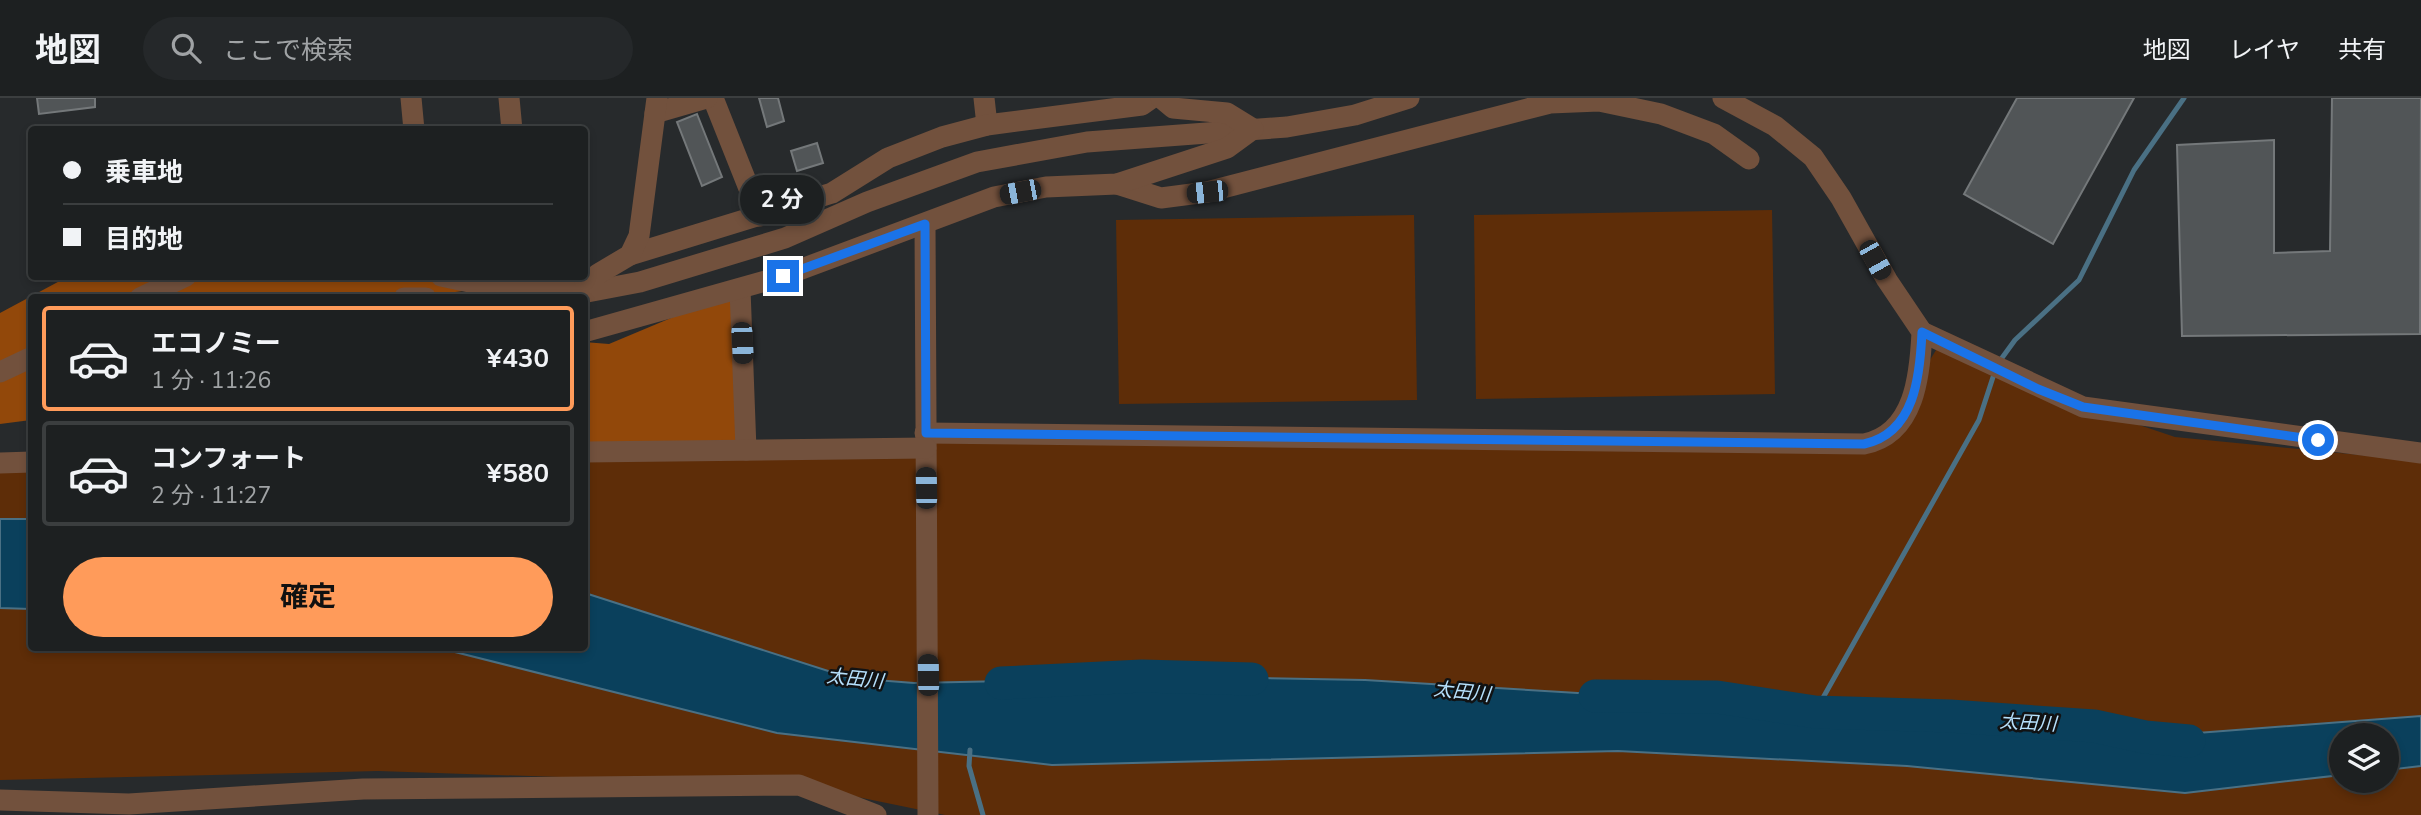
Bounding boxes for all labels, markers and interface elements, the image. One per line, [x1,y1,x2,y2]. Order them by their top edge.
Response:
search box [143,17,633,80]
text: 地図 [35,28,101,73]
icon: search [167,29,205,67]
text: ここで検索 [223,33,353,68]
text: 地図 [2143,34,2191,66]
text: レイヤ [2229,34,2300,66]
text: 共有 [2338,34,2386,66]
text: 乗車地 [105,155,183,190]
callout: 2 分 [741,174,825,223]
car [998,178,1043,206]
car [1186,179,1229,205]
text: 2 分 [760,184,804,215]
text: 目的地 [105,222,183,257]
car [1856,237,1895,283]
route end [767,260,799,292]
car [731,321,754,365]
text: エコノミー [151,326,281,361]
icon: car [67,327,130,390]
text: ¥430 [487,341,549,376]
text: 1 分 · 11:26 [151,365,271,396]
route start [2302,424,2334,456]
text: コンフォート [151,441,306,476]
icon: car [67,442,130,505]
text: ¥580 [487,456,549,491]
car [916,467,937,509]
text: 2 分 · 11:27 [151,480,271,511]
button: 確定 [63,557,553,637]
car [918,654,939,696]
water label: 太田川 [825,663,887,695]
water label: 太田川 [1432,676,1494,708]
water label: 太田川 [1999,709,2059,738]
map controls [2329,723,2399,793]
button: layers [2329,723,2399,793]

